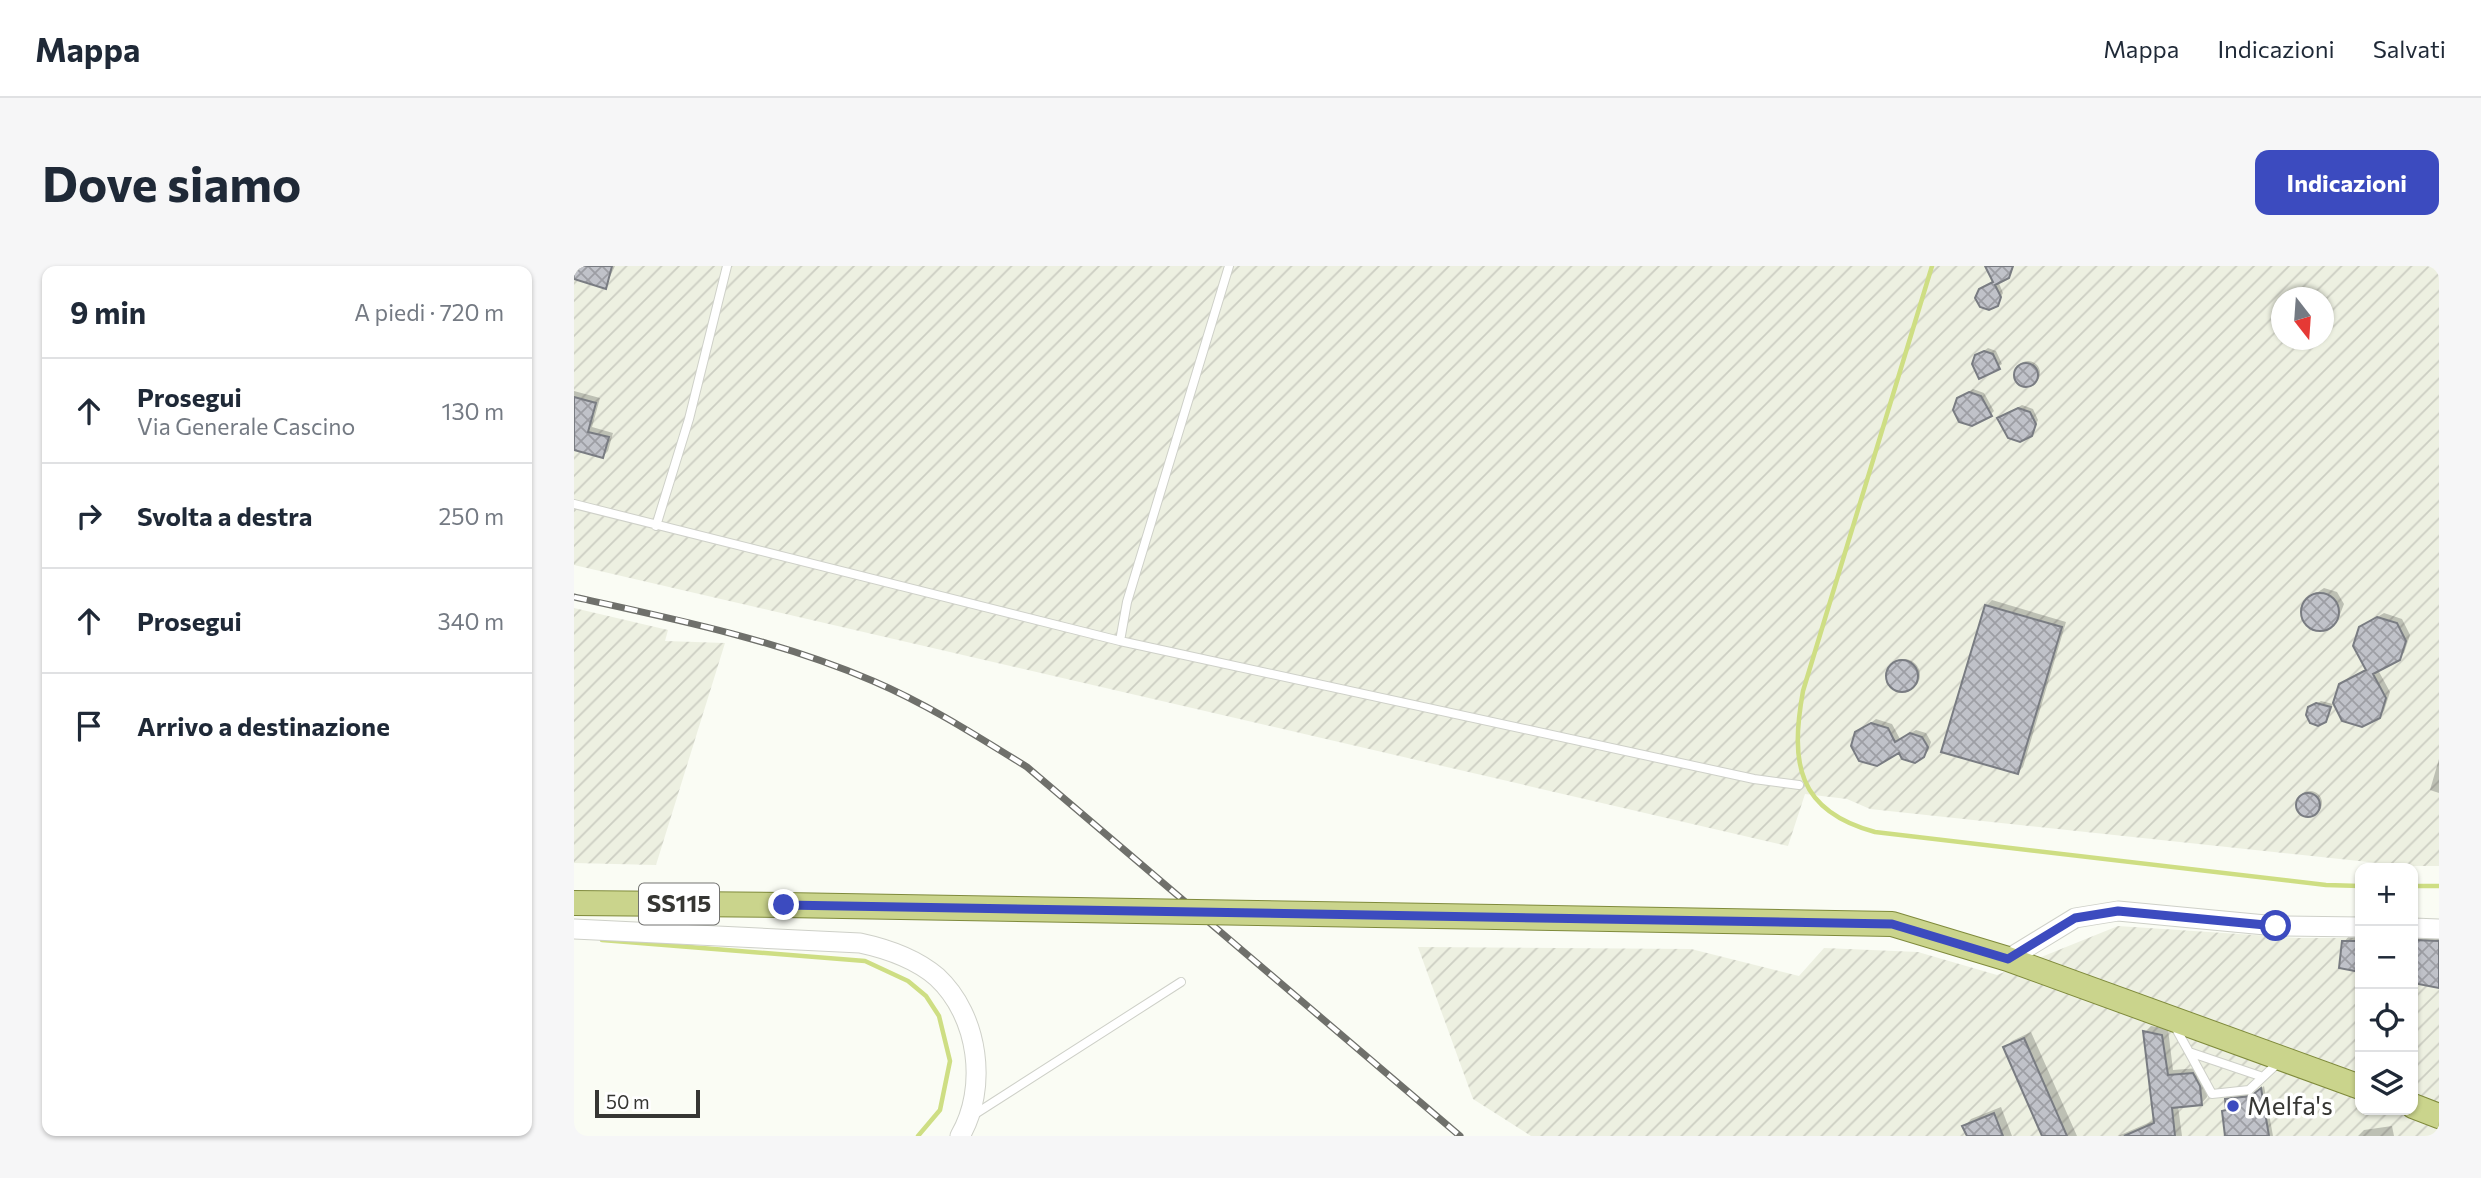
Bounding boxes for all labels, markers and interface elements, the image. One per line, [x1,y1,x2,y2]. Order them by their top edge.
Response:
text: Mappa [35,28,140,69]
text: Mappa [2103,34,2179,63]
text: Indicazioni [2217,34,2335,63]
text: Salvati [2373,34,2446,63]
button: Indicazioni [2255,150,2439,215]
text: Dove siamo [42,152,301,212]
north arrow [2271,287,2334,350]
text: 9 min [70,293,146,330]
text: A piedi · 720 m [354,298,504,326]
text: Prosegui [137,381,242,412]
icon: ahead [70,392,108,430]
text: 130 m [442,397,504,425]
text: Via Generale Cascino [137,412,355,440]
icon: right [70,497,108,535]
text: Svolta a destra [137,500,312,531]
text: 250 m [439,502,504,530]
icon: ahead [70,602,108,640]
text: Prosegui [137,605,242,636]
text: 340 m [438,607,504,635]
icon: arrive [70,707,108,745]
text: Arrivo a destinazione [137,710,390,741]
map controls [2355,863,2418,1115]
button: + [2355,863,2418,926]
road number: SS115 [639,884,719,924]
route end [768,889,799,920]
route start [2260,910,2291,941]
button: − [2355,926,2418,989]
button: locate [2355,989,2418,1052]
button: layers [2355,1052,2418,1115]
scale bar [595,1087,700,1119]
place label: Melfa's [2247,1089,2333,1120]
text: 50 m [606,1090,650,1113]
marker: Melfa's [2225,1098,2241,1114]

